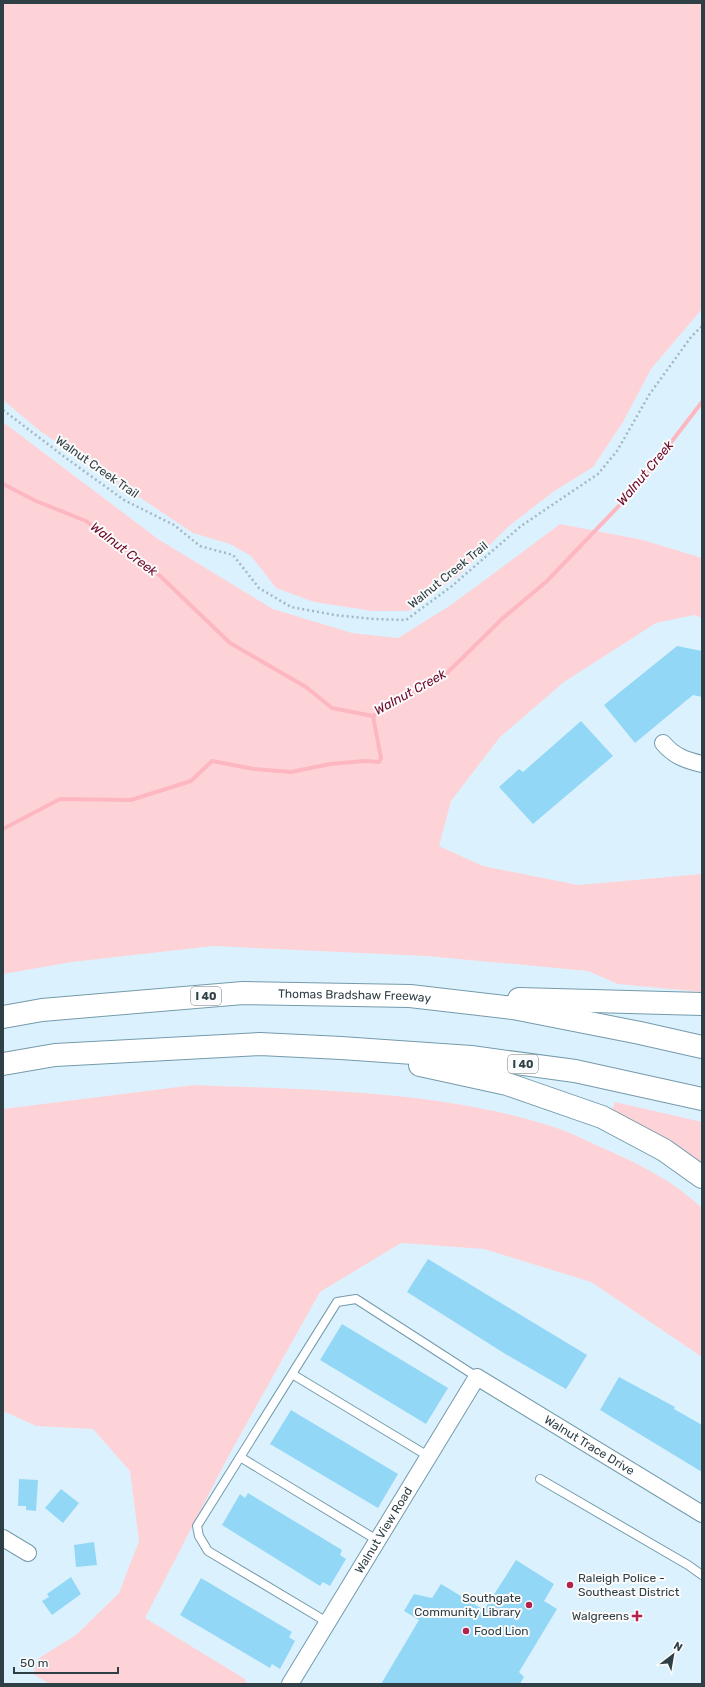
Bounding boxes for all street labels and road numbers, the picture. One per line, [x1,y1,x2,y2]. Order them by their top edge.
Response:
street label: Walnut Creek Trail [53,433,141,501]
street label: Walnut Creek Trail [405,539,491,611]
road number: I 40 [191,987,221,1005]
street label: Thomas Bradshaw Freeway [278,987,432,1005]
road number: I 40 [508,1055,538,1073]
street label: Walnut Trace Drive [542,1413,637,1478]
street label: Walnut View Road [352,1484,415,1576]

